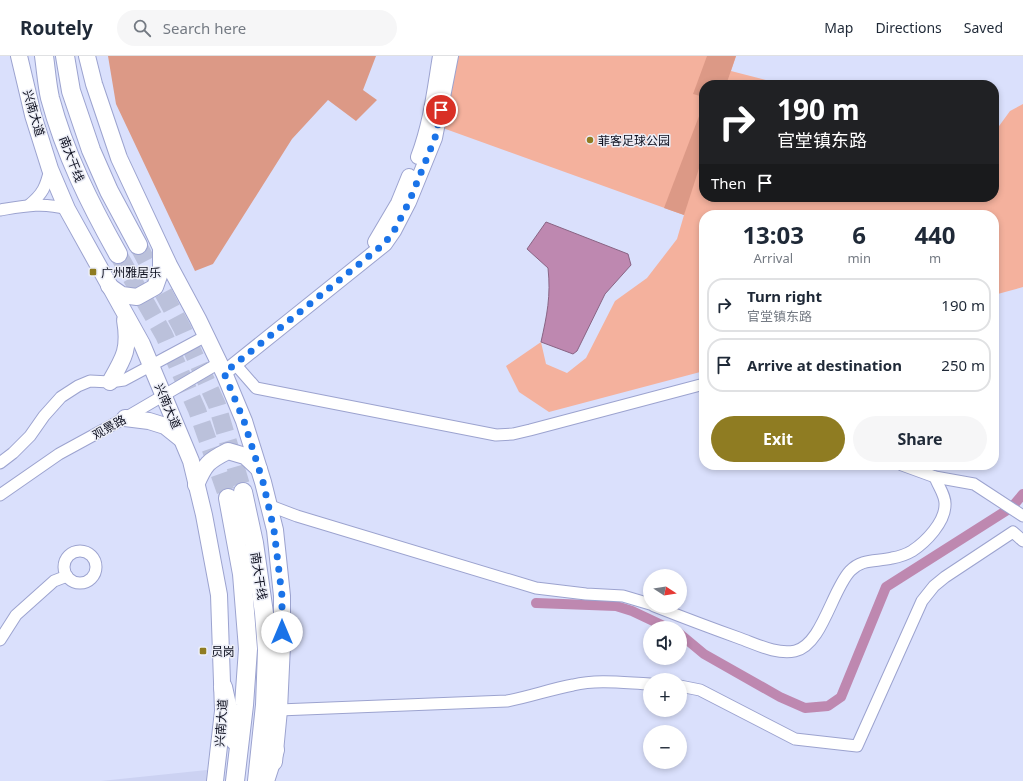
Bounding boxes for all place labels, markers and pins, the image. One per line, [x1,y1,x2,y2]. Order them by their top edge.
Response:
pin [424,93,458,127]
place label: 菲客足球公园 [598,132,670,149]
marker: 菲客足球公园 [585,135,595,145]
place label: 广州雅居乐 [101,264,161,281]
marker: 广州雅居乐 [88,267,98,277]
place label: 员岗 [211,643,235,660]
marker: 员岗 [198,646,208,656]

